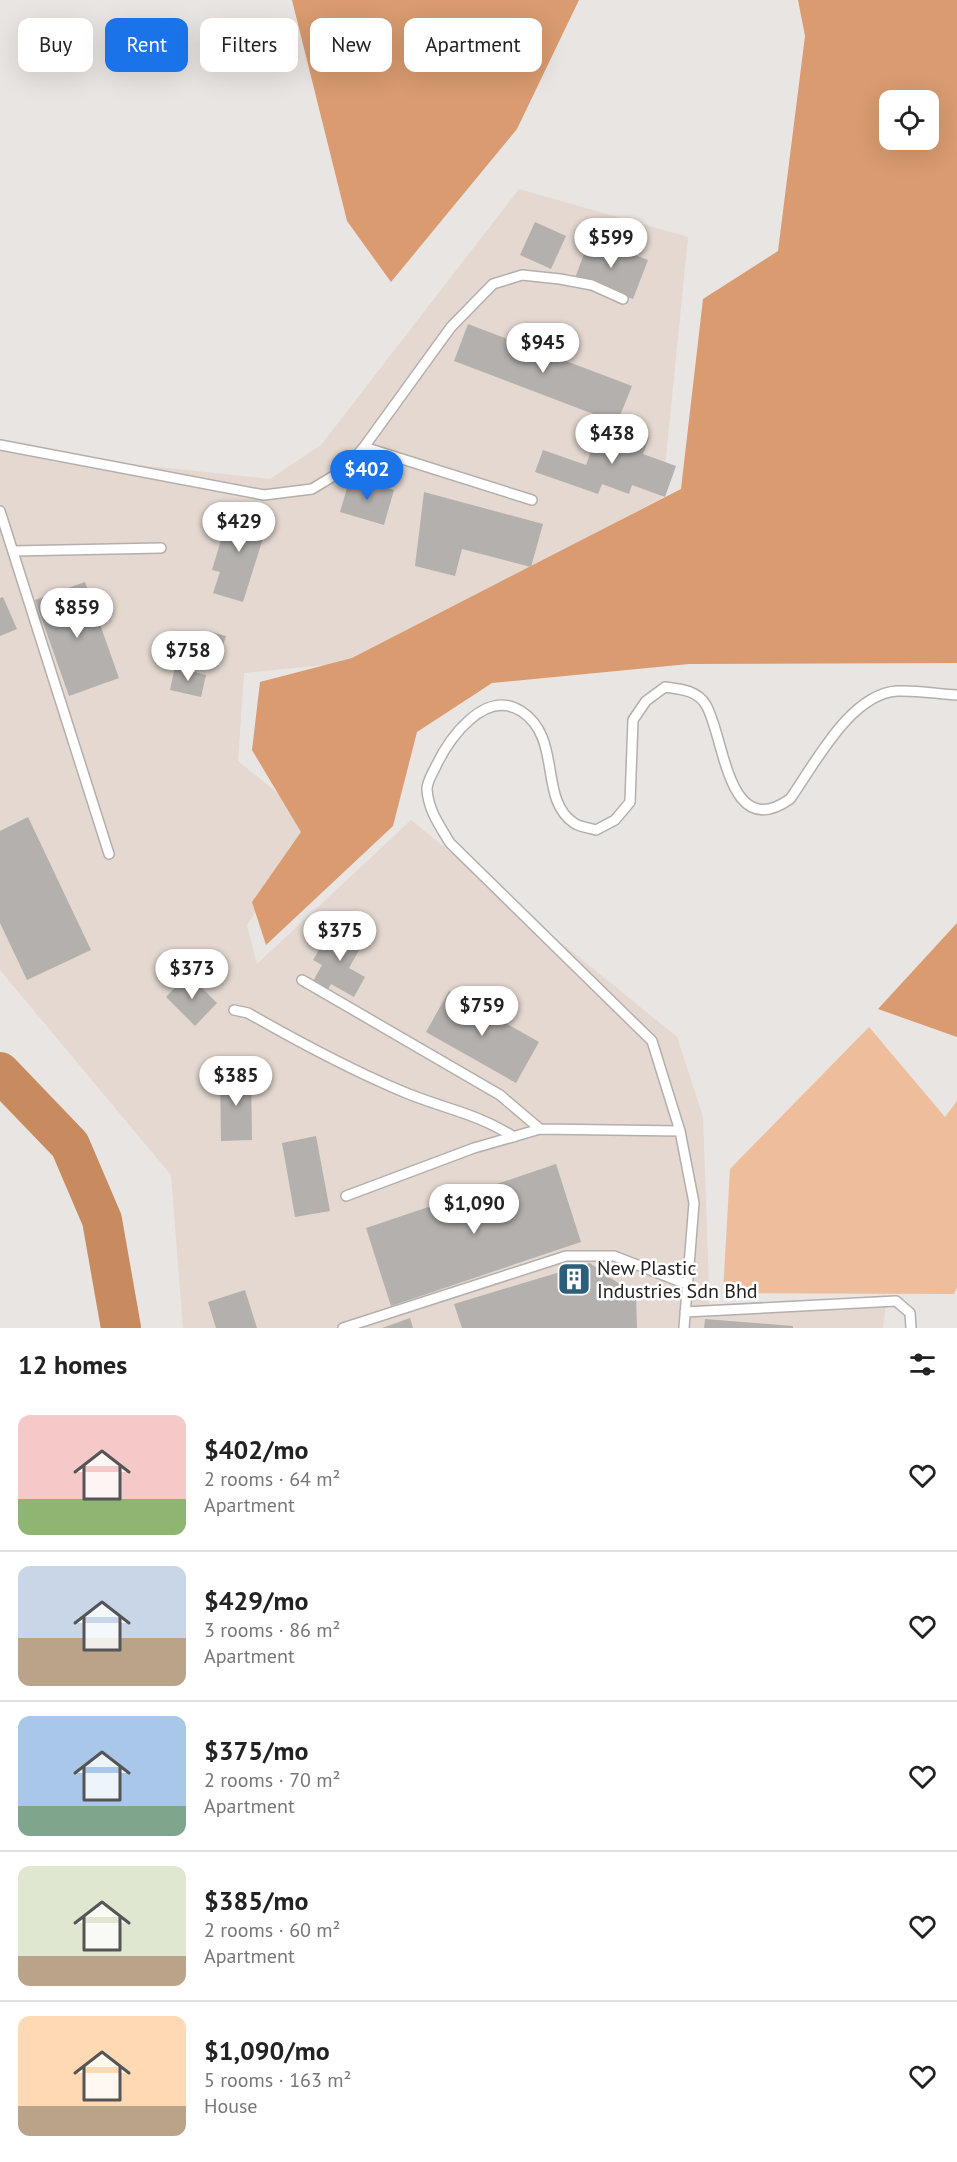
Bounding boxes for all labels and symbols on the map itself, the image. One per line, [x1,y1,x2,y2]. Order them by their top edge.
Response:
pin: $599 [575,218,647,269]
pin: $945 [507,323,579,374]
pin: $438 [576,414,648,465]
pin: $402 [331,450,403,501]
pin: $429 [203,502,275,553]
pin: $859 [41,588,113,639]
pin: $758 [152,631,224,682]
pin: $375 [304,911,376,962]
pin: $373 [156,949,228,1000]
pin: $759 [446,986,518,1037]
pin: $385 [200,1056,272,1107]
pin: $1,090 [425,1184,523,1235]
place label: New Plastic Industries Sdn Bhd [597,1255,758,1304]
building icon: New Plastic Industries Sdn Bhd [556,1261,592,1297]

